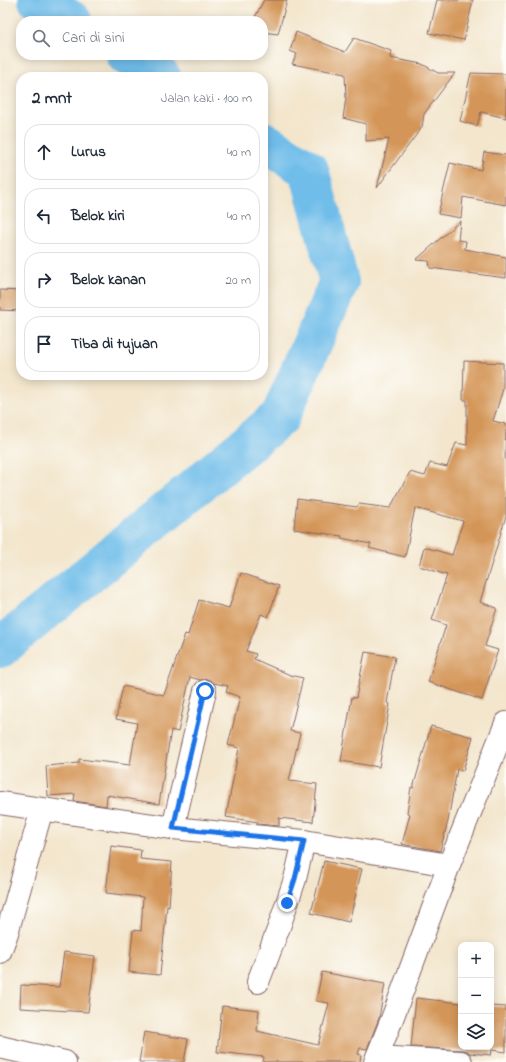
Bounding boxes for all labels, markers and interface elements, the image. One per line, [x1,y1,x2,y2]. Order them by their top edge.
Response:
search box [16,16,268,60]
icon: search [30,27,52,49]
text: Cari di sini [62,27,125,49]
text: 2 mnt [32,86,72,111]
text: Jalan kaki · 100 m [161,89,252,108]
icon: ahead [33,141,55,163]
text: Lurus [71,141,106,163]
text: 40 m [227,143,251,162]
icon: left [33,205,55,227]
text: Belok kiri [71,205,125,227]
text: 40 m [227,207,251,226]
icon: right [33,269,55,291]
text: Belok kanan [71,269,146,291]
text: 20 m [226,271,251,290]
icon: arrive [33,333,55,355]
text: Tiba di tujuan [71,333,158,355]
route start [196,682,214,700]
route end [278,894,296,912]
map controls [458,942,494,1050]
button: + [458,942,494,978]
button: − [458,978,494,1014]
button: layers [458,1014,494,1050]

